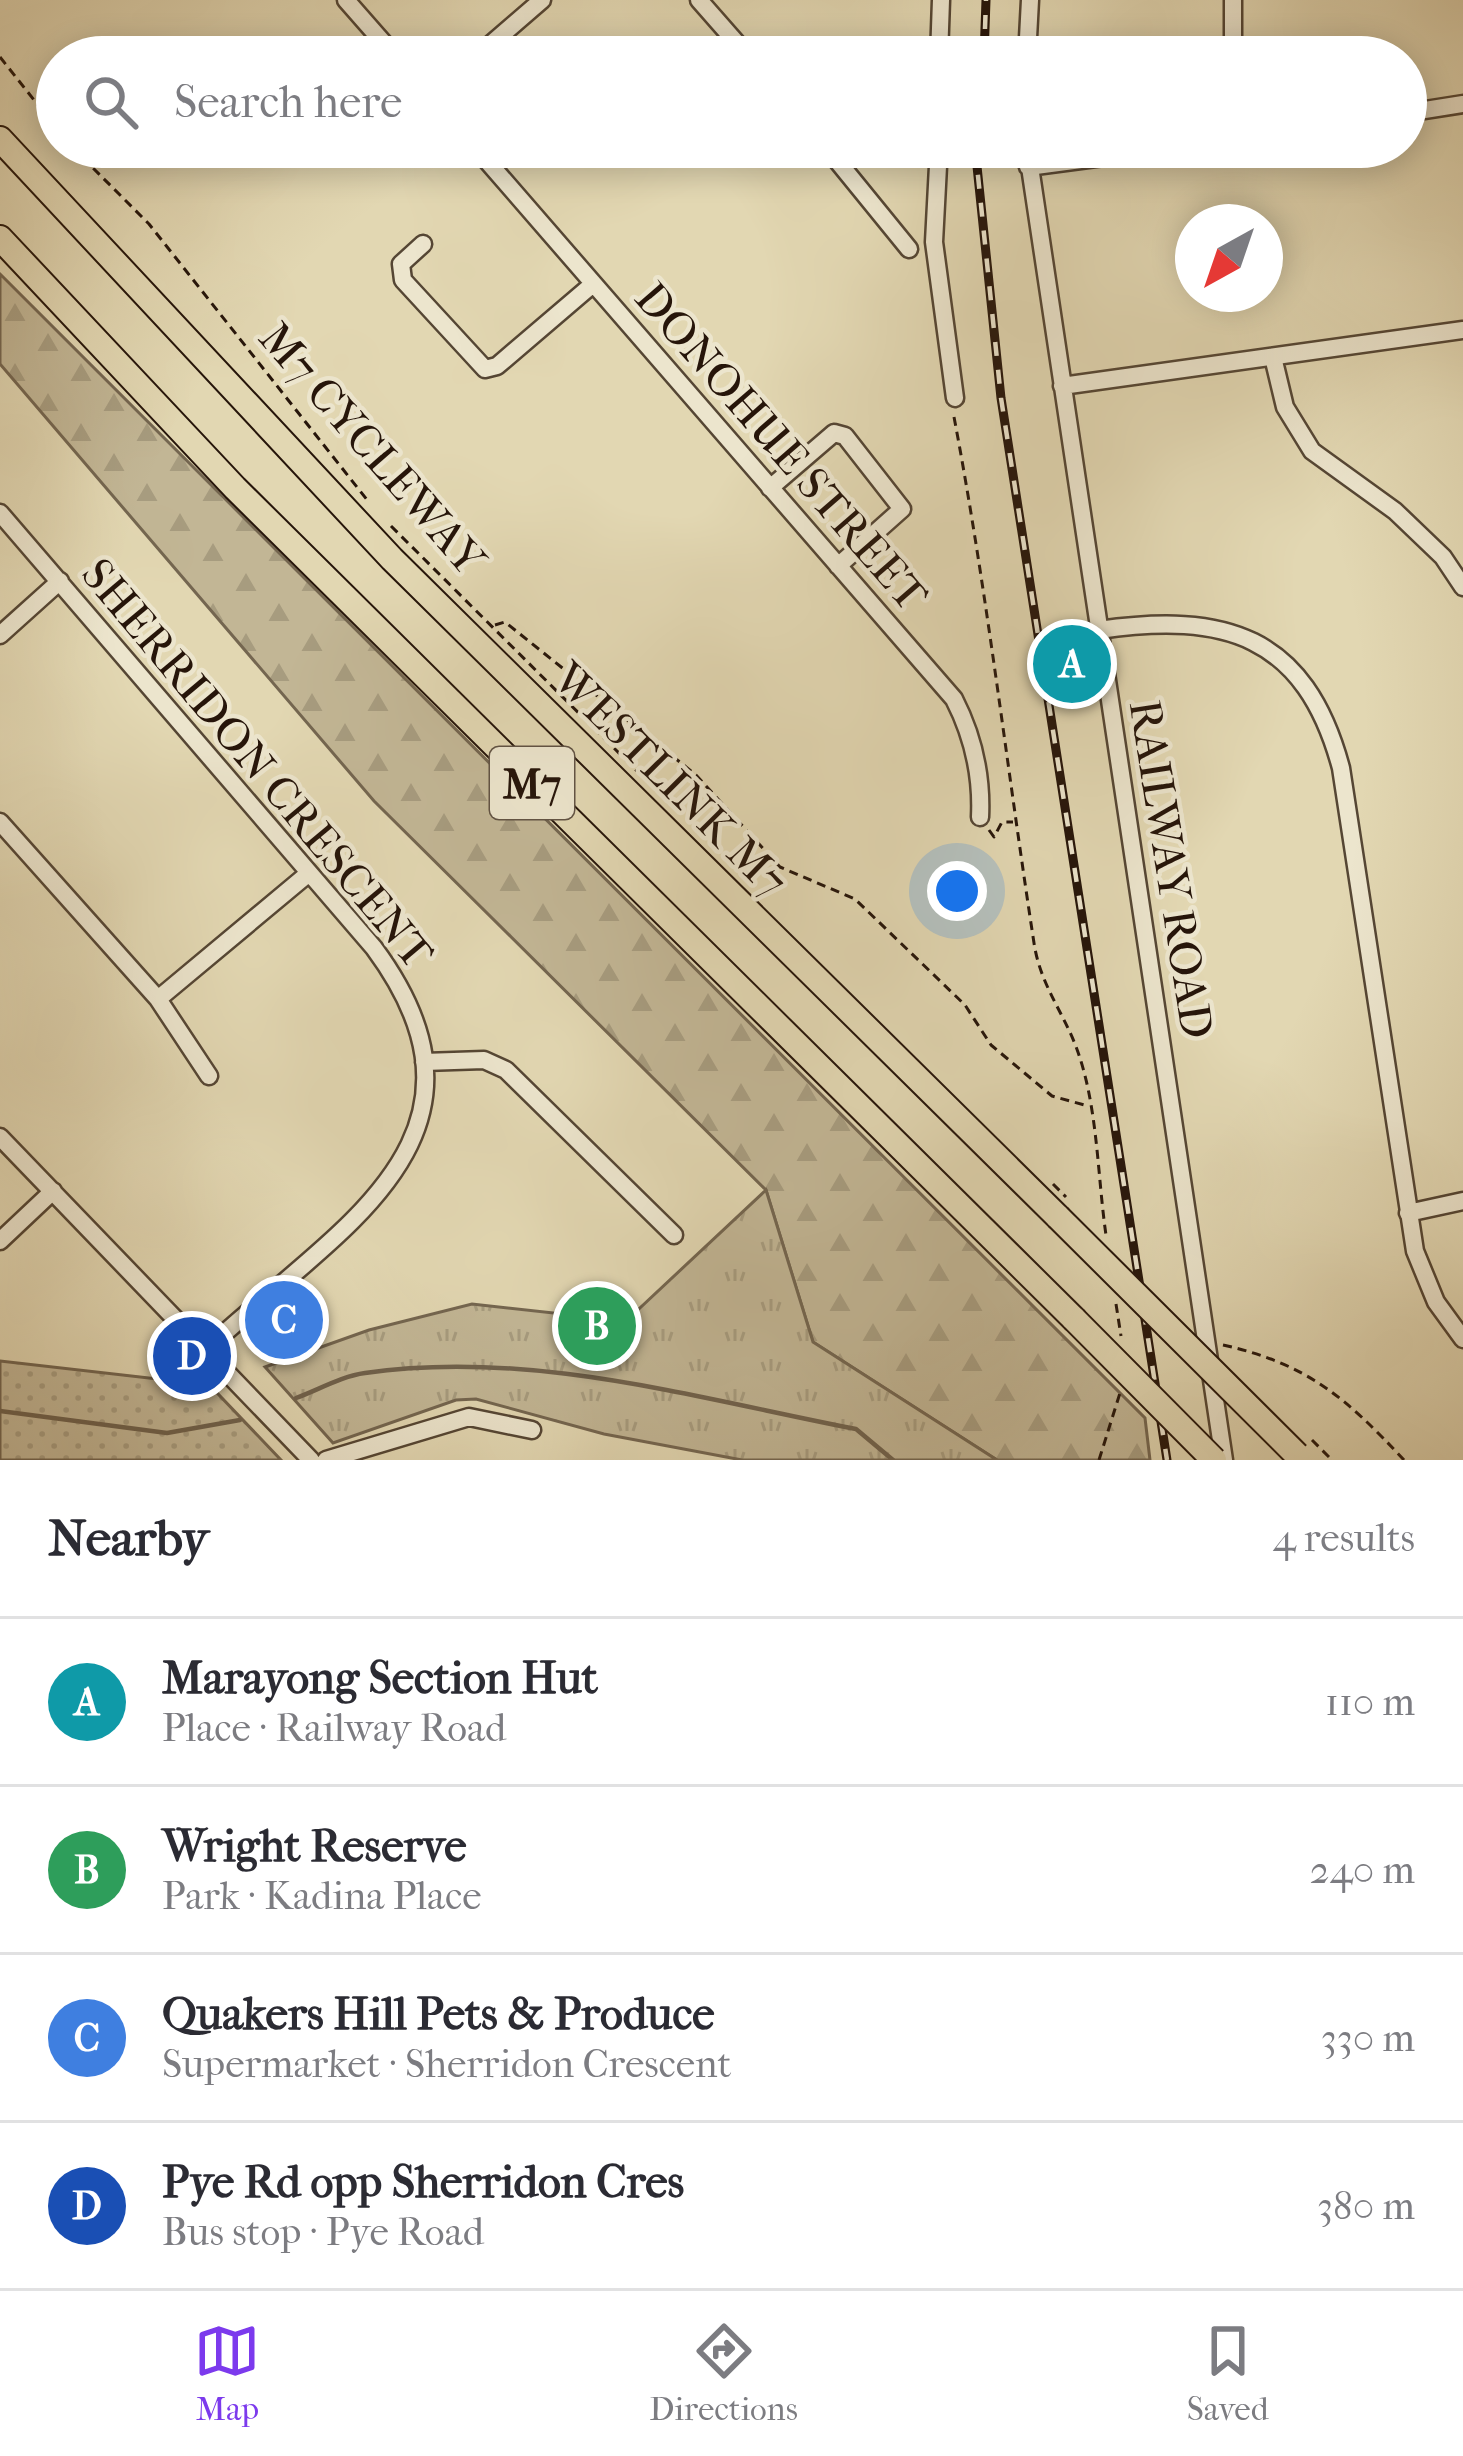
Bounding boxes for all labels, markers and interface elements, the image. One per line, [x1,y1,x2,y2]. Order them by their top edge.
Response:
search box [36,36,1427,168]
icon: search [78,69,144,135]
text: Search here [174,76,402,129]
north arrow [1175,204,1283,312]
street label: DONOHUE STREET [624,272,938,622]
street label: M7 CYCLEWAY [248,312,497,587]
street label: SHERRIDON CRESCENT [70,548,444,980]
pin: A [1033,619,1111,709]
street label: WESTLINK M7 [541,651,798,908]
street label: RAILWAY ROAD [1118,696,1223,1042]
road number: M7 [490,747,574,819]
your location [927,861,987,921]
pin: C [245,1275,323,1365]
pin: B [558,1281,636,1371]
pin: D [153,1311,231,1401]
text: Nearby [48,1508,209,1568]
text: 4 results [1273,1515,1415,1561]
text: Marayong Section Hut [162,1652,598,1705]
text: A [74,1679,100,1725]
text: 110 m [1325,1679,1415,1725]
text: Place · Railway Road [162,1705,506,1751]
text: Wright Reserve [162,1820,466,1873]
text: B [74,1847,100,1893]
text: 240 m [1310,1847,1415,1893]
text: Park · Kadina Place [162,1873,482,1919]
text: Quakers Hill Pets & Produce [162,1988,715,2041]
text: C [74,2015,100,2061]
text: 330 m [1321,2015,1415,2061]
text: Supermarket · Sherridon Crescent [162,2041,731,2087]
text: Pye Rd opp Sherridon Cres [162,2156,684,2209]
text: D [72,2183,102,2229]
text: 380 m [1317,2183,1415,2229]
text: Bus stop · Pye Road [162,2209,484,2255]
tab: Map [194,2318,260,2429]
tab: Directions [649,2318,798,2429]
tab: Saved [1187,2318,1269,2429]

